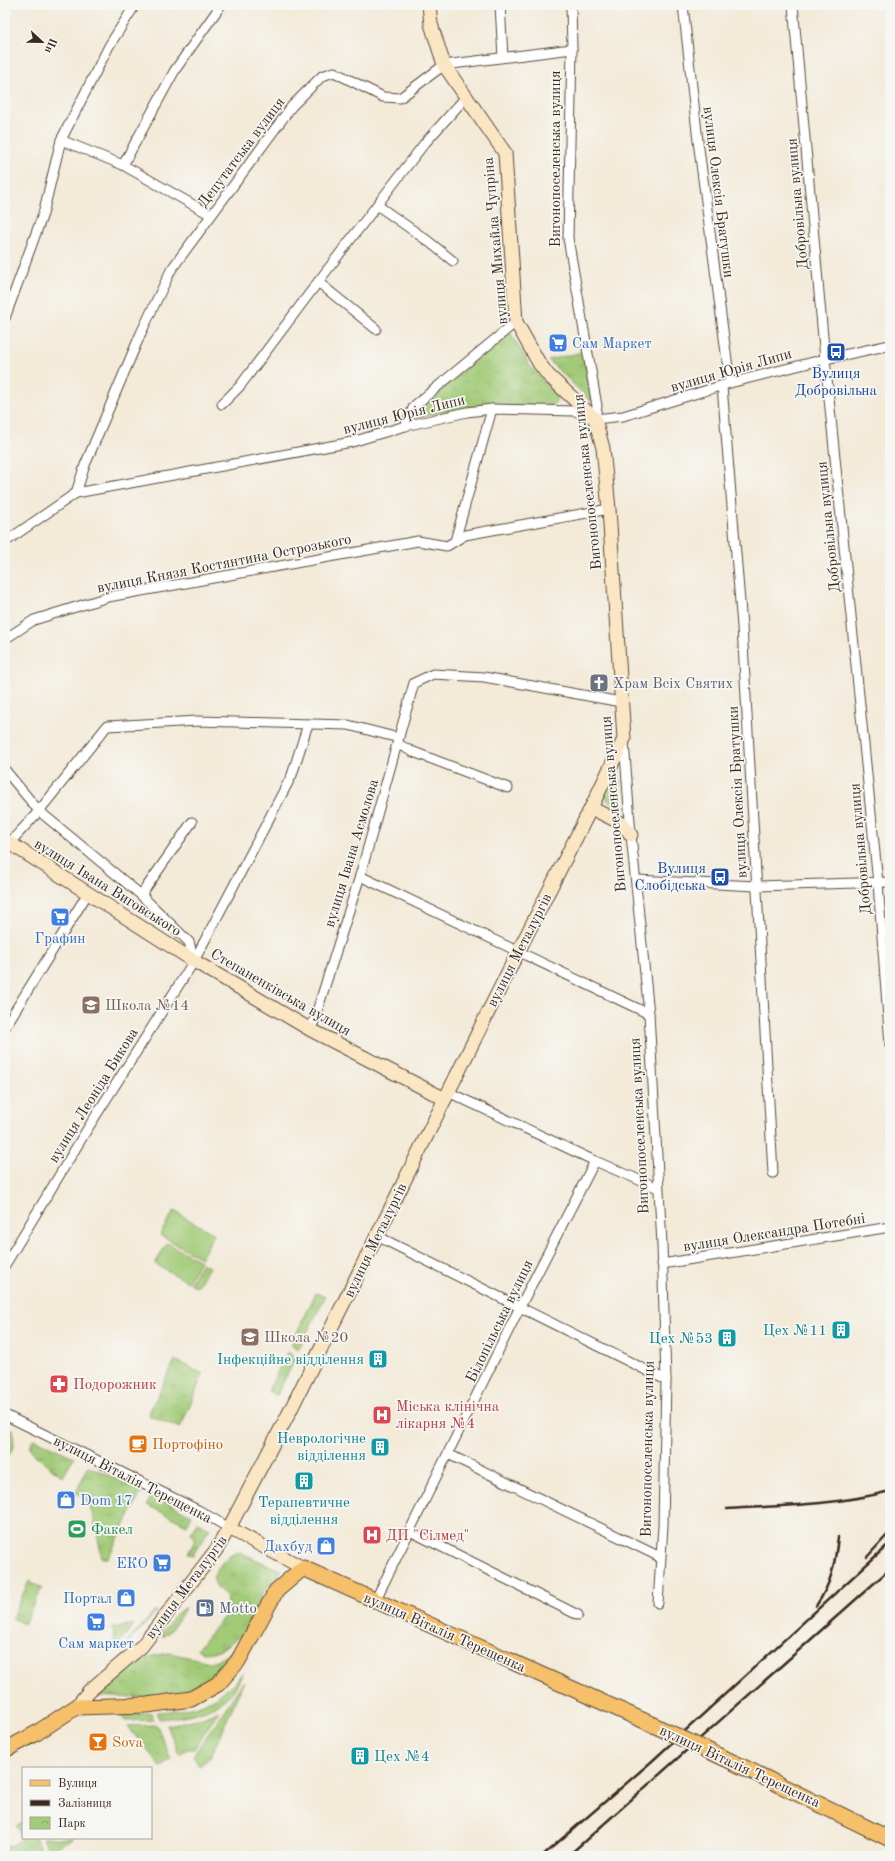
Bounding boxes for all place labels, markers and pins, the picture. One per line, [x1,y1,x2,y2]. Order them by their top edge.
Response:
supermarket icon: Сам Маркет [547,332,569,354]
place label: Сам Маркет [572,337,652,352]
bus stop icon: Вулиця Добровільна [825,341,847,363]
place label: Вулиця Добровільна [795,367,878,399]
church icon: Храм Всіх Святих [588,672,610,694]
place label: Храм Всіх Святих [613,677,733,692]
place label: Вулиця Слобідська [634,862,707,894]
bus stop icon: Вулиця Слобідська [709,866,731,888]
supermarket icon: Графин [49,906,71,928]
place label: Графин [34,932,86,947]
school or university icon: Школа №14 [80,994,102,1016]
place label: Школа №14 [105,999,189,1014]
building icon: Цех №11 [830,1319,852,1341]
place label: Цех №11 [763,1324,827,1339]
school or university icon: Школа №20 [239,1326,261,1348]
building icon: Цех №53 [716,1327,738,1349]
place label: Школа №20 [264,1331,348,1346]
place label: Цех №53 [649,1332,713,1347]
building icon: Інфекційне відділення [367,1348,389,1370]
place label: Інфекційне відділення [217,1353,364,1368]
pharmacy icon: Подорожник [48,1373,70,1395]
place label: Подорожник [73,1378,157,1393]
place label: Міська клінічна лікарня №4 [396,1400,500,1432]
hospital icon: Міська клінічна лікарня №4 [371,1404,393,1426]
place label: Неврологічне відділення [277,1432,366,1464]
cafe icon: Портофіно [127,1433,149,1455]
building icon: Неврологічне відділення [369,1436,391,1458]
place label: Портофіно [152,1438,223,1453]
building icon: Терапевтичне відділення [293,1470,315,1492]
shop icon: Dom 17 [55,1489,77,1511]
place label: Dom 17 [80,1494,133,1509]
place label: Терапевтичне відділення [258,1496,350,1528]
sports icon: Факел [66,1518,88,1540]
place label: Факел [91,1523,133,1538]
hospital icon: ДП "Сілмед" [361,1524,383,1546]
place label: ДП "Сілмед" [386,1529,470,1544]
shop icon: Дахбуд [315,1535,337,1557]
place label: Дахбуд [264,1540,313,1555]
supermarket icon: ЕКО [151,1552,173,1574]
place label: ЕКО [116,1557,148,1572]
shop icon: Портал [115,1587,137,1609]
place label: Портал [63,1592,112,1607]
fuel station icon: Motto [194,1597,216,1619]
place label: Motto [219,1602,257,1617]
supermarket icon: Сам маркет [85,1611,107,1633]
place label: Сам маркет [58,1637,134,1652]
bar icon: Sova [87,1731,109,1753]
place label: Sova [112,1736,144,1751]
building icon: Цех №4 [349,1745,371,1767]
place label: Цех №4 [374,1750,430,1765]

